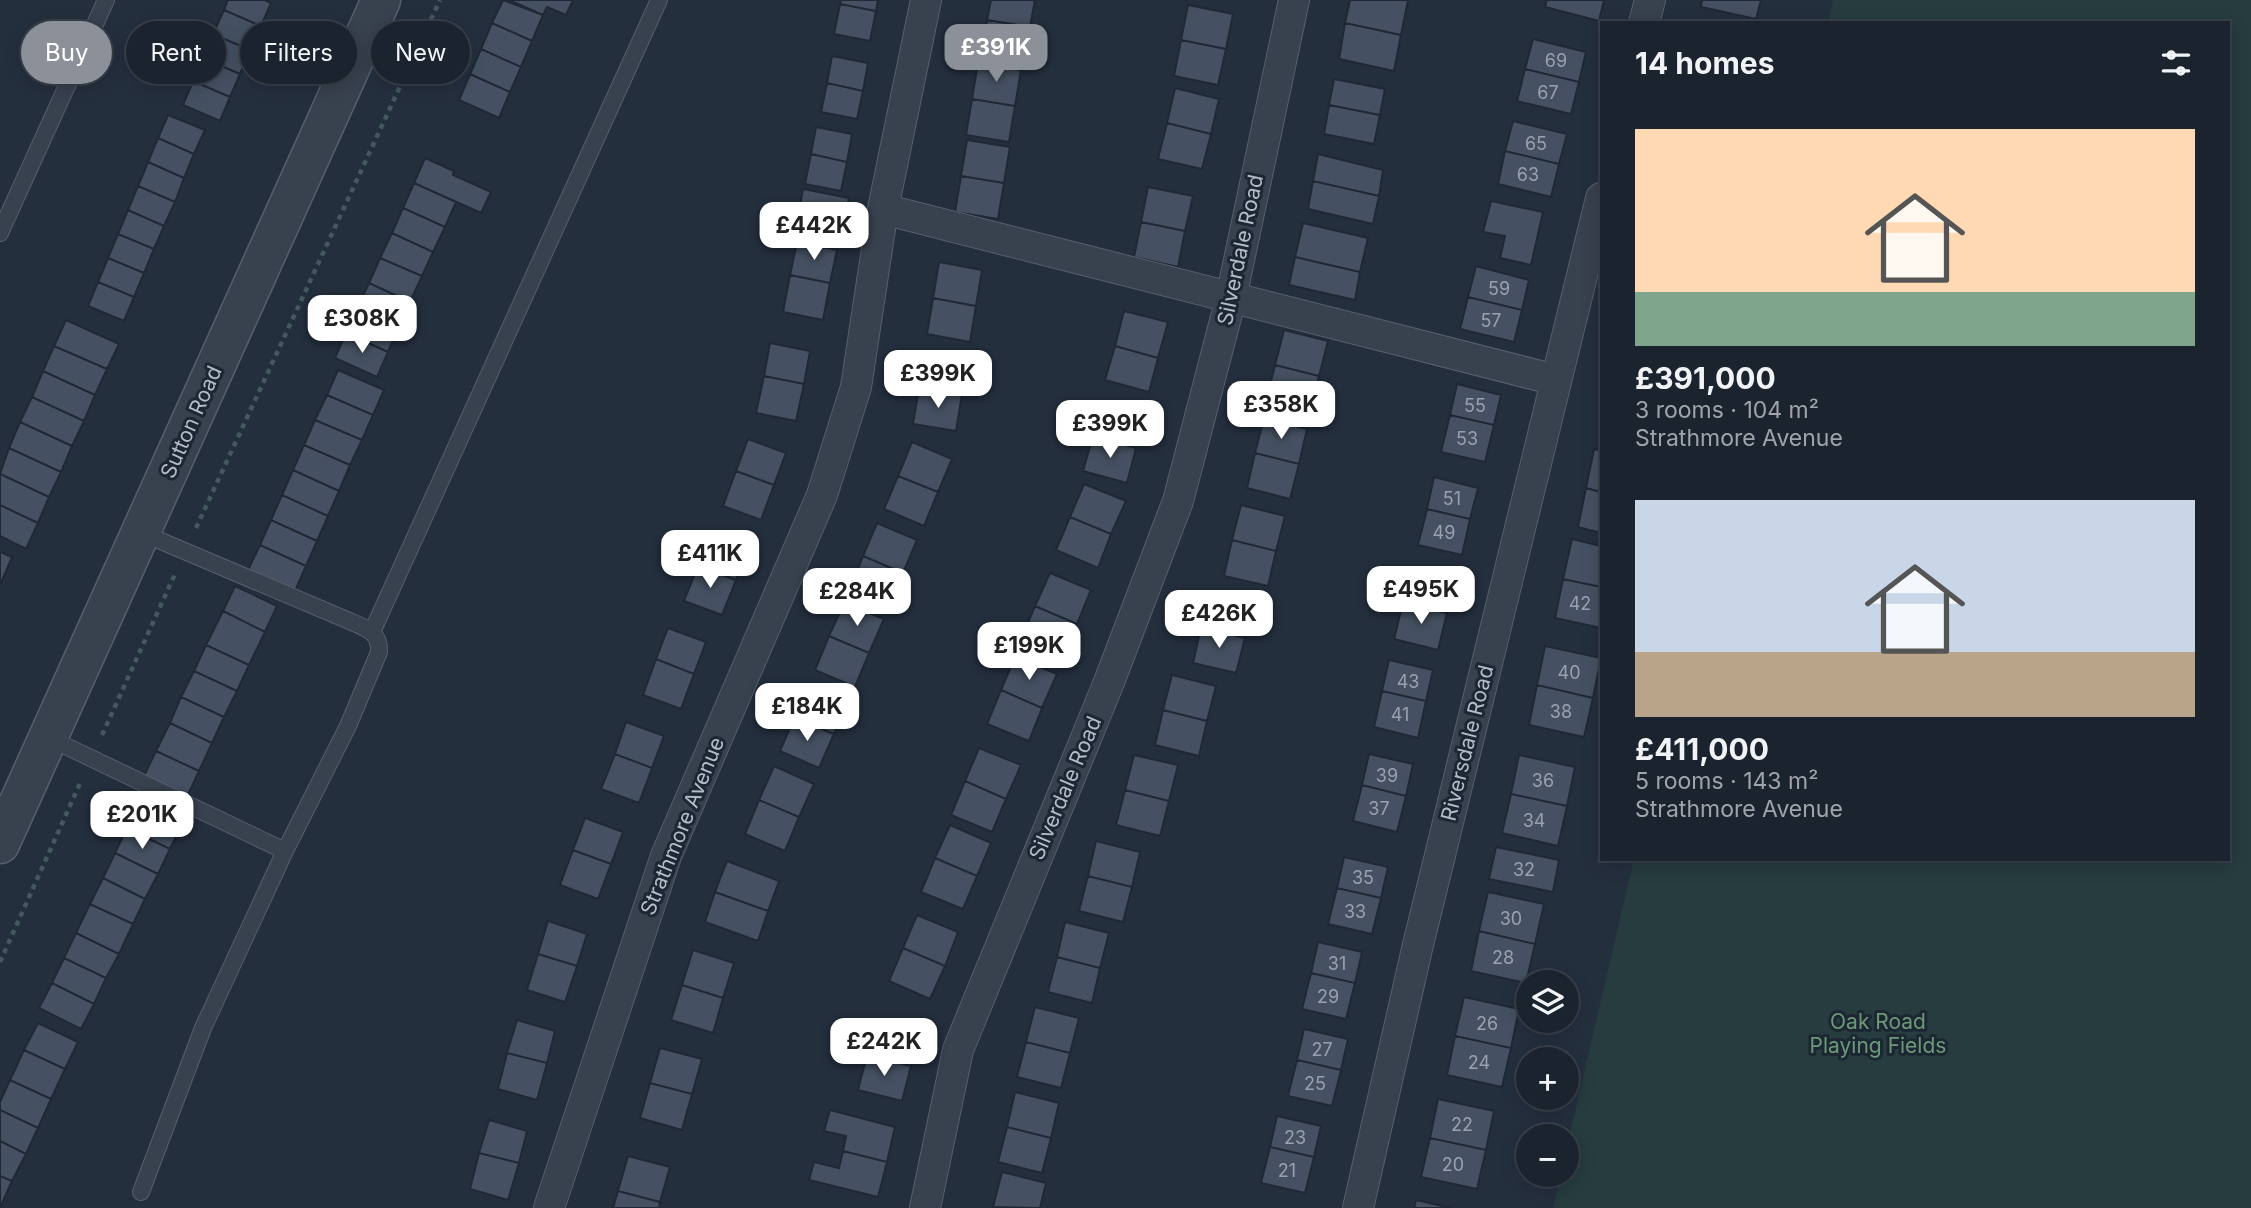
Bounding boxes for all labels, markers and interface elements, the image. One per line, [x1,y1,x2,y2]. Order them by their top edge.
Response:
chip: Buy [21,21,112,84]
chip: Rent [126,21,226,84]
chip: Filters [240,21,357,84]
chip: New [371,21,470,84]
pin: £391K [947,24,1045,84]
text: £391K [961,33,1031,61]
icon: filters [2157,44,2195,82]
text: 14 homes [1635,45,1774,81]
house number: 69 [1545,50,1567,71]
house number: 67 [1537,82,1559,103]
house number: 65 [1525,133,1547,154]
house number: 63 [1517,164,1539,185]
street label: Silverdale Road [1212,172,1268,328]
icon: home [1852,175,1978,301]
pin: £442K [765,202,863,262]
text: £442K [776,211,852,239]
house number: 59 [1488,278,1510,299]
pin: £308K [313,296,411,355]
text: £308K [324,304,400,332]
house number: 57 [1480,310,1502,331]
pin: £399K [889,350,987,410]
text: £399K [900,359,976,387]
text: £391,000 [1635,360,1776,396]
street label: Sutton Road [155,362,227,482]
pin: £358K [1232,382,1330,441]
text: £358K [1243,390,1319,418]
house number: 55 [1464,395,1486,416]
text: 3 rooms · 104 m² [1635,396,1819,424]
pin: £399K [1061,400,1159,460]
text: £399K [1072,409,1148,437]
text: Strathmore Avenue [1635,424,1843,452]
house number: 53 [1456,428,1478,449]
house number: 51 [1443,488,1461,509]
house number: 49 [1433,522,1455,543]
pin: £411K [661,530,759,590]
text: £411K [677,539,743,567]
icon: home [1852,546,1978,672]
pin: £495K [1372,566,1470,626]
pin: £284K [808,568,906,628]
text: £495K [1383,575,1459,603]
text: £284K [819,577,895,605]
pin: £426K [1170,590,1268,650]
house number: 42 [1569,593,1591,614]
text: £426K [1181,599,1257,627]
pin: £199K [980,622,1078,682]
text: £199K [993,631,1065,659]
street label: Riversdale Road [1436,662,1498,824]
house number: 40 [1558,662,1580,683]
house number: 43 [1397,671,1419,692]
pin: £184K [758,684,856,743]
text: £184K [771,692,843,720]
house number: 38 [1550,701,1572,722]
house number: 41 [1391,704,1409,725]
street label: Silverdale Road [1024,712,1106,864]
text: £411,000 [1635,731,1769,767]
street label: Strathmore Avenue [635,733,729,919]
house number: 39 [1376,765,1398,786]
text: 5 rooms · 143 m² [1635,767,1818,795]
house number: 36 [1532,770,1554,791]
pin: £201K [93,792,191,851]
text: Strathmore Avenue [1635,795,1843,823]
house number: 37 [1368,798,1390,819]
text: £201K [106,800,178,828]
house number: 34 [1523,810,1545,831]
house number: 32 [1513,859,1535,880]
house number: 35 [1352,867,1374,888]
house number: 33 [1344,901,1366,922]
house number: 30 [1500,908,1522,929]
house number: 28 [1492,947,1514,968]
house number: 31 [1328,953,1346,974]
map controls [1516,970,1579,1187]
button: layers [1516,970,1579,1033]
house number: 29 [1317,986,1339,1007]
park label: Oak Road Playing Fields [1810,1009,1946,1058]
house number: 26 [1476,1013,1498,1034]
pin: £242K [835,1018,933,1078]
text: £242K [846,1027,922,1055]
house number: 27 [1311,1039,1333,1060]
button: + [1516,1047,1579,1110]
house number: 24 [1468,1052,1490,1073]
house number: 25 [1304,1073,1326,1094]
house number: 22 [1451,1114,1473,1135]
button: − [1516,1124,1579,1187]
house number: 23 [1284,1127,1306,1148]
house number: 20 [1442,1154,1464,1175]
house number: 21 [1278,1160,1296,1181]

